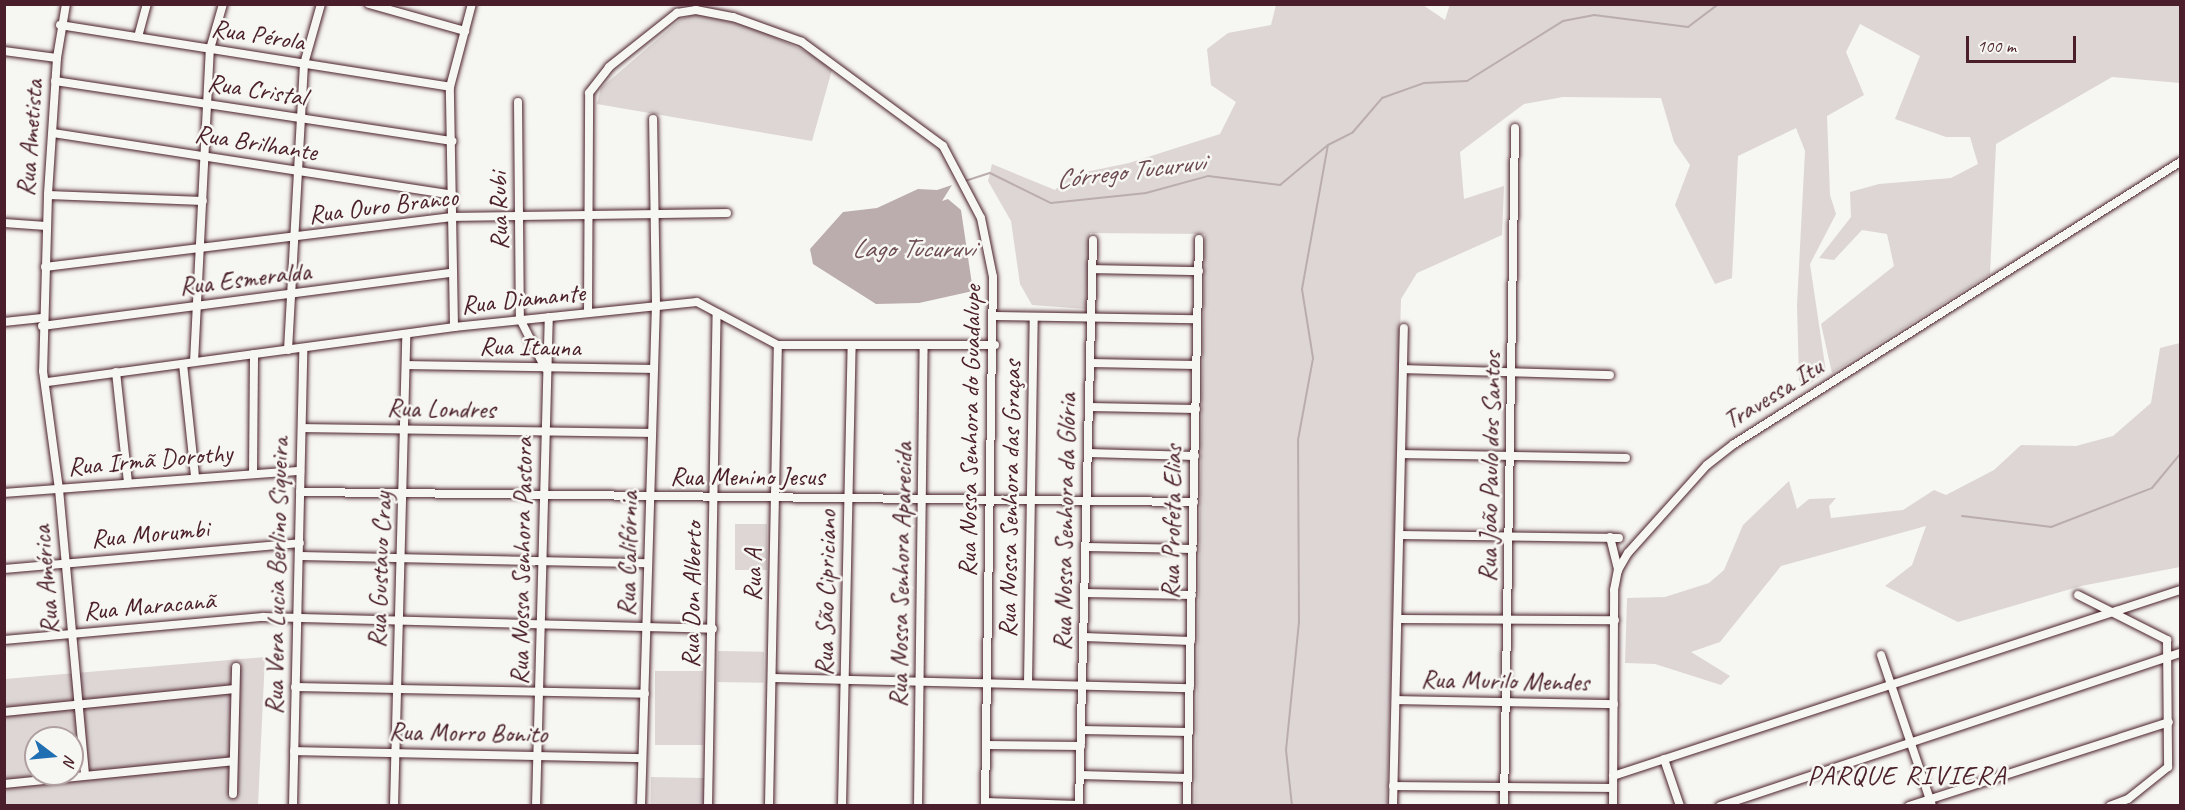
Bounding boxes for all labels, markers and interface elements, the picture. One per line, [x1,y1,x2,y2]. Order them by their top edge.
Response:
street label: Rua Pérola [209,12,307,58]
scale bar [1969,24,2078,62]
text: 100 m [1977,35,2016,57]
street label: Rua Cristal [206,67,308,113]
street label: Rua Ametista [10,78,50,198]
street label: Rua Brilhante [193,118,319,168]
water label: Córrego Tucuruvi [1054,146,1206,196]
street label: Rua Rubi [483,172,515,250]
street label: Rua Ouro Branco [306,181,460,231]
water label: Lago Tucuruvi [852,233,974,265]
street label: Rua Esmeralda [178,255,312,303]
street label: Rua Diamante [460,277,586,321]
street label: Rua Nossa Senhora do Guadalupe [952,286,988,576]
street label: Rua Itauna [479,331,581,363]
street label: Rua João Paulo dos Santos [1472,351,1508,583]
street label: Travessa Itu [1718,351,1828,437]
street label: Rua Nossa Senhora das Graças [992,360,1028,638]
street label: Rua Londres [387,392,495,426]
street label: Rua Nossa Senhora da Glória [1047,393,1083,651]
street label: Rua Irmã Dorothy [67,437,233,483]
street label: Rua Nossa Senhora Pastora [504,437,540,685]
street label: Rua Vera Lucia Berlino Siqueira [259,438,295,714]
street label: Rua Nossa Senhora Aparecida [883,442,919,708]
street label: Rua Profeta Elias [1155,445,1189,599]
street label: Rua Menino Jesus [670,461,824,493]
street label: Rua Califórnia [611,491,645,617]
street label: Rua Gustavo Cray [362,492,398,648]
street label: Rua São Cipriciano [809,509,843,677]
street label: Rua Morumbi [90,513,210,555]
street label: Rua Don Alberto [675,522,709,668]
street label: Rua América [26,524,66,636]
street label: Rua A [737,548,769,602]
street label: Rua Maracanã [82,585,216,627]
street label: Rua Murilo Mendes [1421,664,1589,698]
street label: Rua Morro Bonito [388,716,548,750]
north arrow [24,726,84,786]
text: N [58,753,80,768]
district label: PARQUE RIVIERA [1808,760,2006,792]

